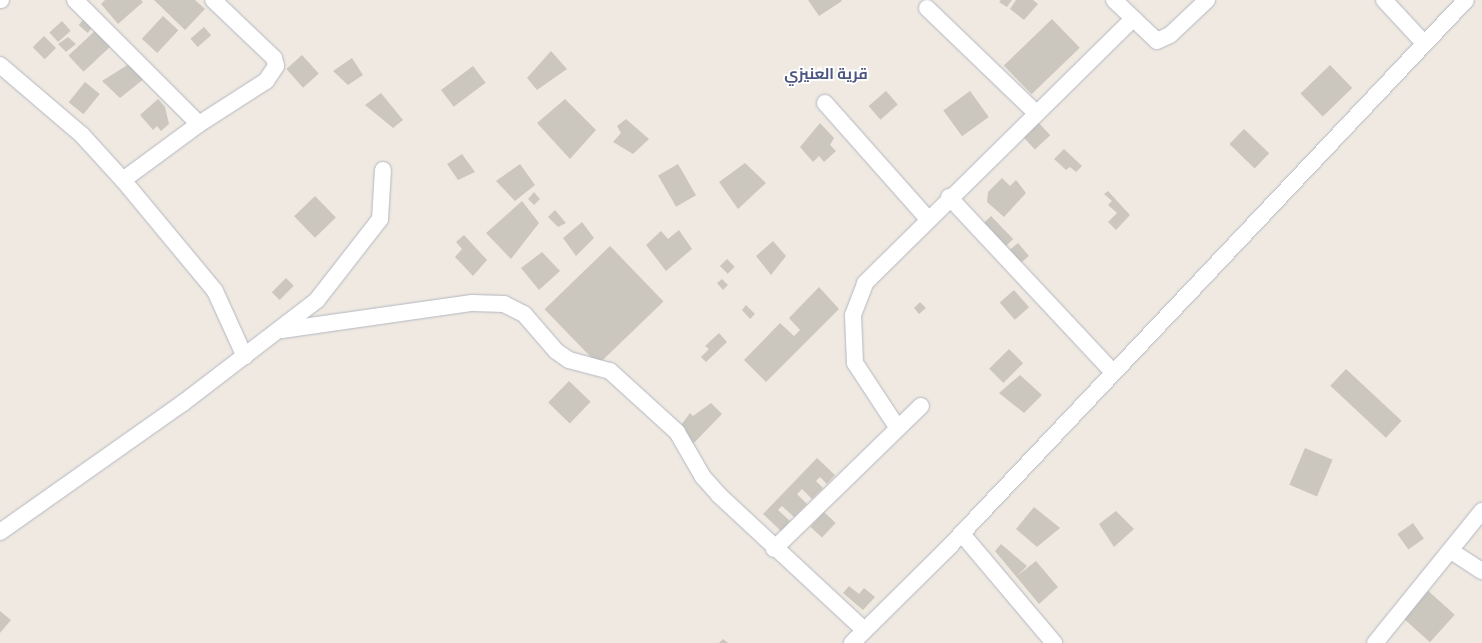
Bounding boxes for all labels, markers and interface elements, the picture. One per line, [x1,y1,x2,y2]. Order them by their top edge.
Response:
district label: قرية العنيزي [784,66,868,84]

